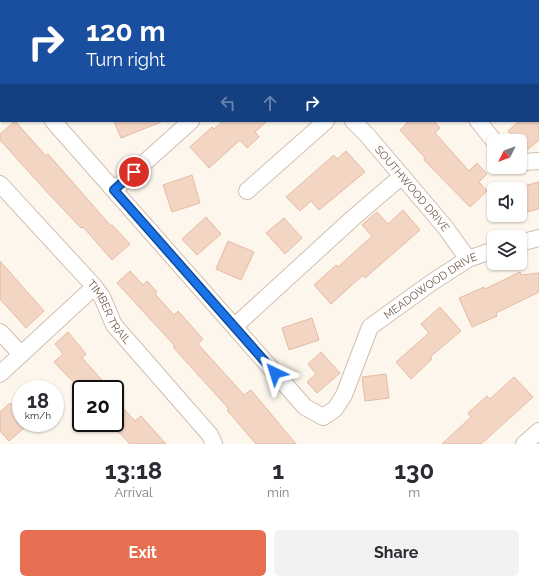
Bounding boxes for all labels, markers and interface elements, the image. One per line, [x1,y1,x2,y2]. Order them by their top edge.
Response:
text: 120 m [86,15,166,48]
icon: right [20,16,72,68]
text: Turn right [86,49,165,70]
icon: left [217,92,239,114]
icon: ahead [259,92,281,114]
icon: right [301,92,323,114]
north arrow [487,134,527,174]
map controls [487,134,527,270]
street label: SOUTHWOOD DRIVE [372,143,453,234]
pin [117,155,151,189]
icon: arrive [123,161,145,183]
button: sound [487,182,527,222]
button: layers [487,230,527,270]
street label: MEADOWOOD DRIVE [381,250,479,322]
street label: TIMBER TRAIL [85,277,134,347]
position arrow [254,352,296,394]
speed limit sign: 20 [72,380,124,432]
text: 18 [27,389,49,413]
text: km/h [25,410,51,421]
text: 13:18 [105,456,162,485]
text: 1 [272,456,284,485]
text: 130 [394,456,434,485]
text: Arrival [114,485,153,500]
text: min [267,485,289,500]
text: m [408,485,420,500]
button: Exit [20,530,266,576]
button: Share [274,530,519,576]

